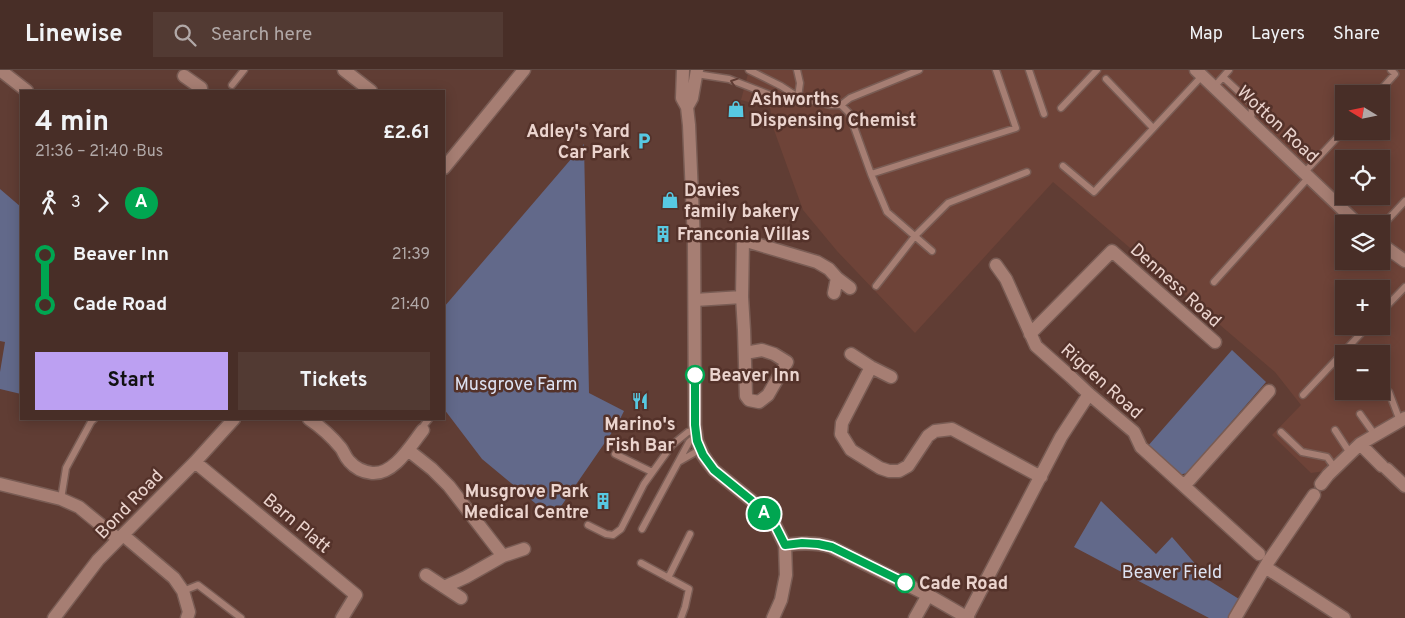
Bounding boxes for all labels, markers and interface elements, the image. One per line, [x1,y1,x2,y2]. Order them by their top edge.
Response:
search box [153,12,503,57]
text: Linewise [25,20,123,50]
icon: search [171,21,199,49]
text: Search here [211,23,312,47]
text: Map [1189,23,1223,46]
text: Layers [1251,23,1305,46]
text: Share [1333,23,1380,46]
one-way arrow [731,78,739,88]
street label: Wotton Road [1231,81,1323,169]
north arrow [1335,85,1390,140]
map controls [1335,85,1390,400]
place label: Ashworths Dispensing Chemist [750,89,916,133]
shop icon: Ashworths Dispensing Chemist [726,99,746,119]
text: 4 min [35,105,109,141]
text: £2.61 [383,121,430,145]
place label: Adley's Yard Car Park [526,121,630,165]
parking icon: Adley's Yard Car Park [634,131,654,151]
text: 21:36 – 21:40 · Bus [35,142,163,162]
button: locate [1335,150,1390,205]
place label: Davies family bakery [684,180,800,224]
icon: walk [35,189,63,217]
icon: forward [89,189,117,217]
shop icon: Davies family bakery [660,190,680,210]
text: A [135,191,148,214]
text: 3 [71,193,81,213]
button: layers [1335,215,1390,270]
building icon: Franconia Villas [653,224,673,244]
place label: Franconia Villas [677,224,810,247]
street label: Denness Road [1125,239,1225,333]
text: Beaver Inn [73,243,169,267]
text: 21:39 [392,245,430,265]
button: + [1335,280,1390,335]
text: Cade Road [73,293,167,317]
text: 21:40 [390,295,430,315]
street label: Rigden Road [1055,339,1147,425]
button: − [1335,345,1390,400]
button: Start [35,352,228,410]
button: Tickets [238,352,430,410]
marker: Beaver Inn [685,365,705,385]
place label: Beaver Inn [709,365,800,388]
park label: Musgrove Farm [454,374,578,397]
restaurant icon: Marino's Fish Bar [630,391,650,411]
place label: Marino's Fish Bar [604,414,676,458]
street label: Bond Road [91,465,169,545]
place label: Musgrove Park Medical Centre [464,481,589,525]
street label: Barn Platt [257,489,335,559]
building icon: Musgrove Park Medical Centre [593,491,613,511]
line badge: A [748,498,780,530]
text: A [758,502,770,525]
park label: Beaver Field [1122,562,1222,585]
marker: Cade Road [895,573,915,593]
place label: Cade Road [919,573,1008,596]

